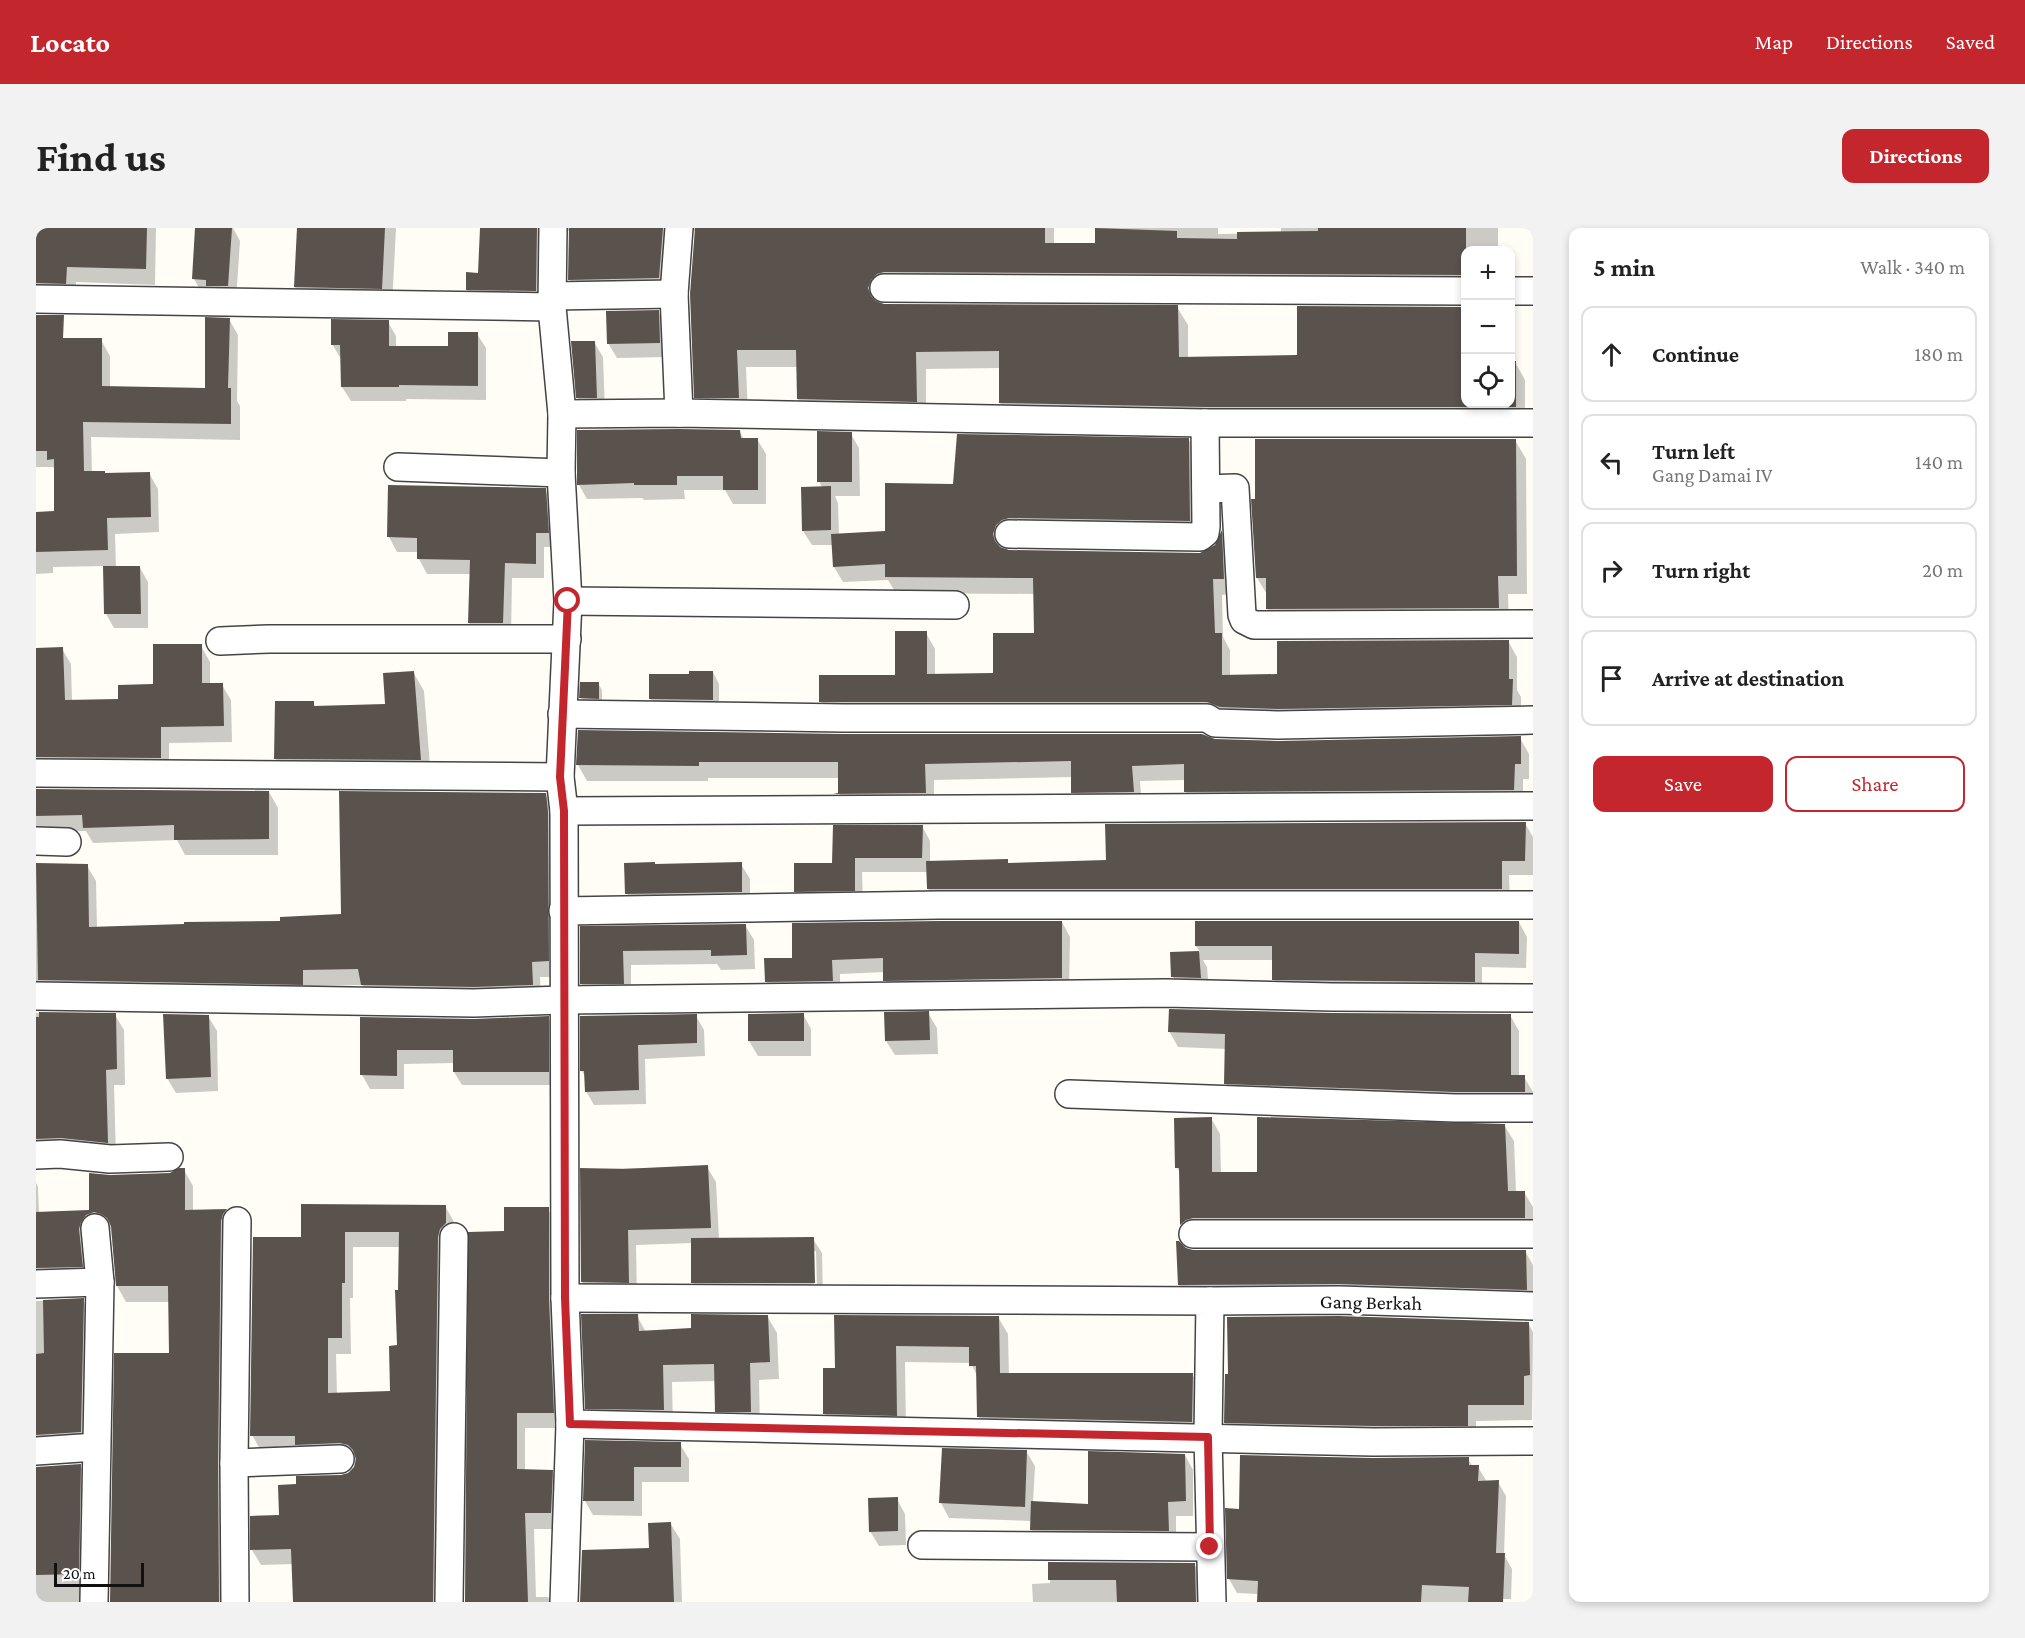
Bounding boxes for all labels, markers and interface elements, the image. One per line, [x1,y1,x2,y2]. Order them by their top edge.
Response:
text: Locato [30,27,110,58]
text: Map [1755,30,1793,54]
text: Directions [1826,30,1913,54]
text: Saved [1946,30,1995,54]
button: Directions [1842,129,1989,183]
text: Find us [36,133,166,180]
map controls [1461,246,1515,408]
button: + [1461,246,1515,300]
text: 5 min [1593,253,1655,282]
text: Walk · 340 m [1860,256,1965,278]
button: − [1461,300,1515,354]
icon: ahead [1595,338,1628,371]
text: Continue [1652,342,1739,367]
text: 180 m [1914,343,1963,365]
button: locate [1461,354,1515,408]
text: Turn left [1652,439,1735,464]
icon: left [1595,446,1628,479]
text: 140 m [1915,451,1963,473]
text: Gang Damai IV [1652,464,1772,486]
icon: right [1595,554,1628,587]
text: Turn right [1652,558,1750,583]
text: 20 m [1922,559,1963,581]
route start [554,587,580,613]
icon: arrive [1595,662,1628,695]
text: Arrive at destination [1652,666,1844,691]
button: Save [1593,756,1773,812]
button: Share [1785,756,1965,812]
street label: Gang Berkah [1320,1290,1423,1315]
route end [1196,1533,1222,1559]
scale bar [54,1560,144,1588]
text: 20 m [63,1565,96,1582]

